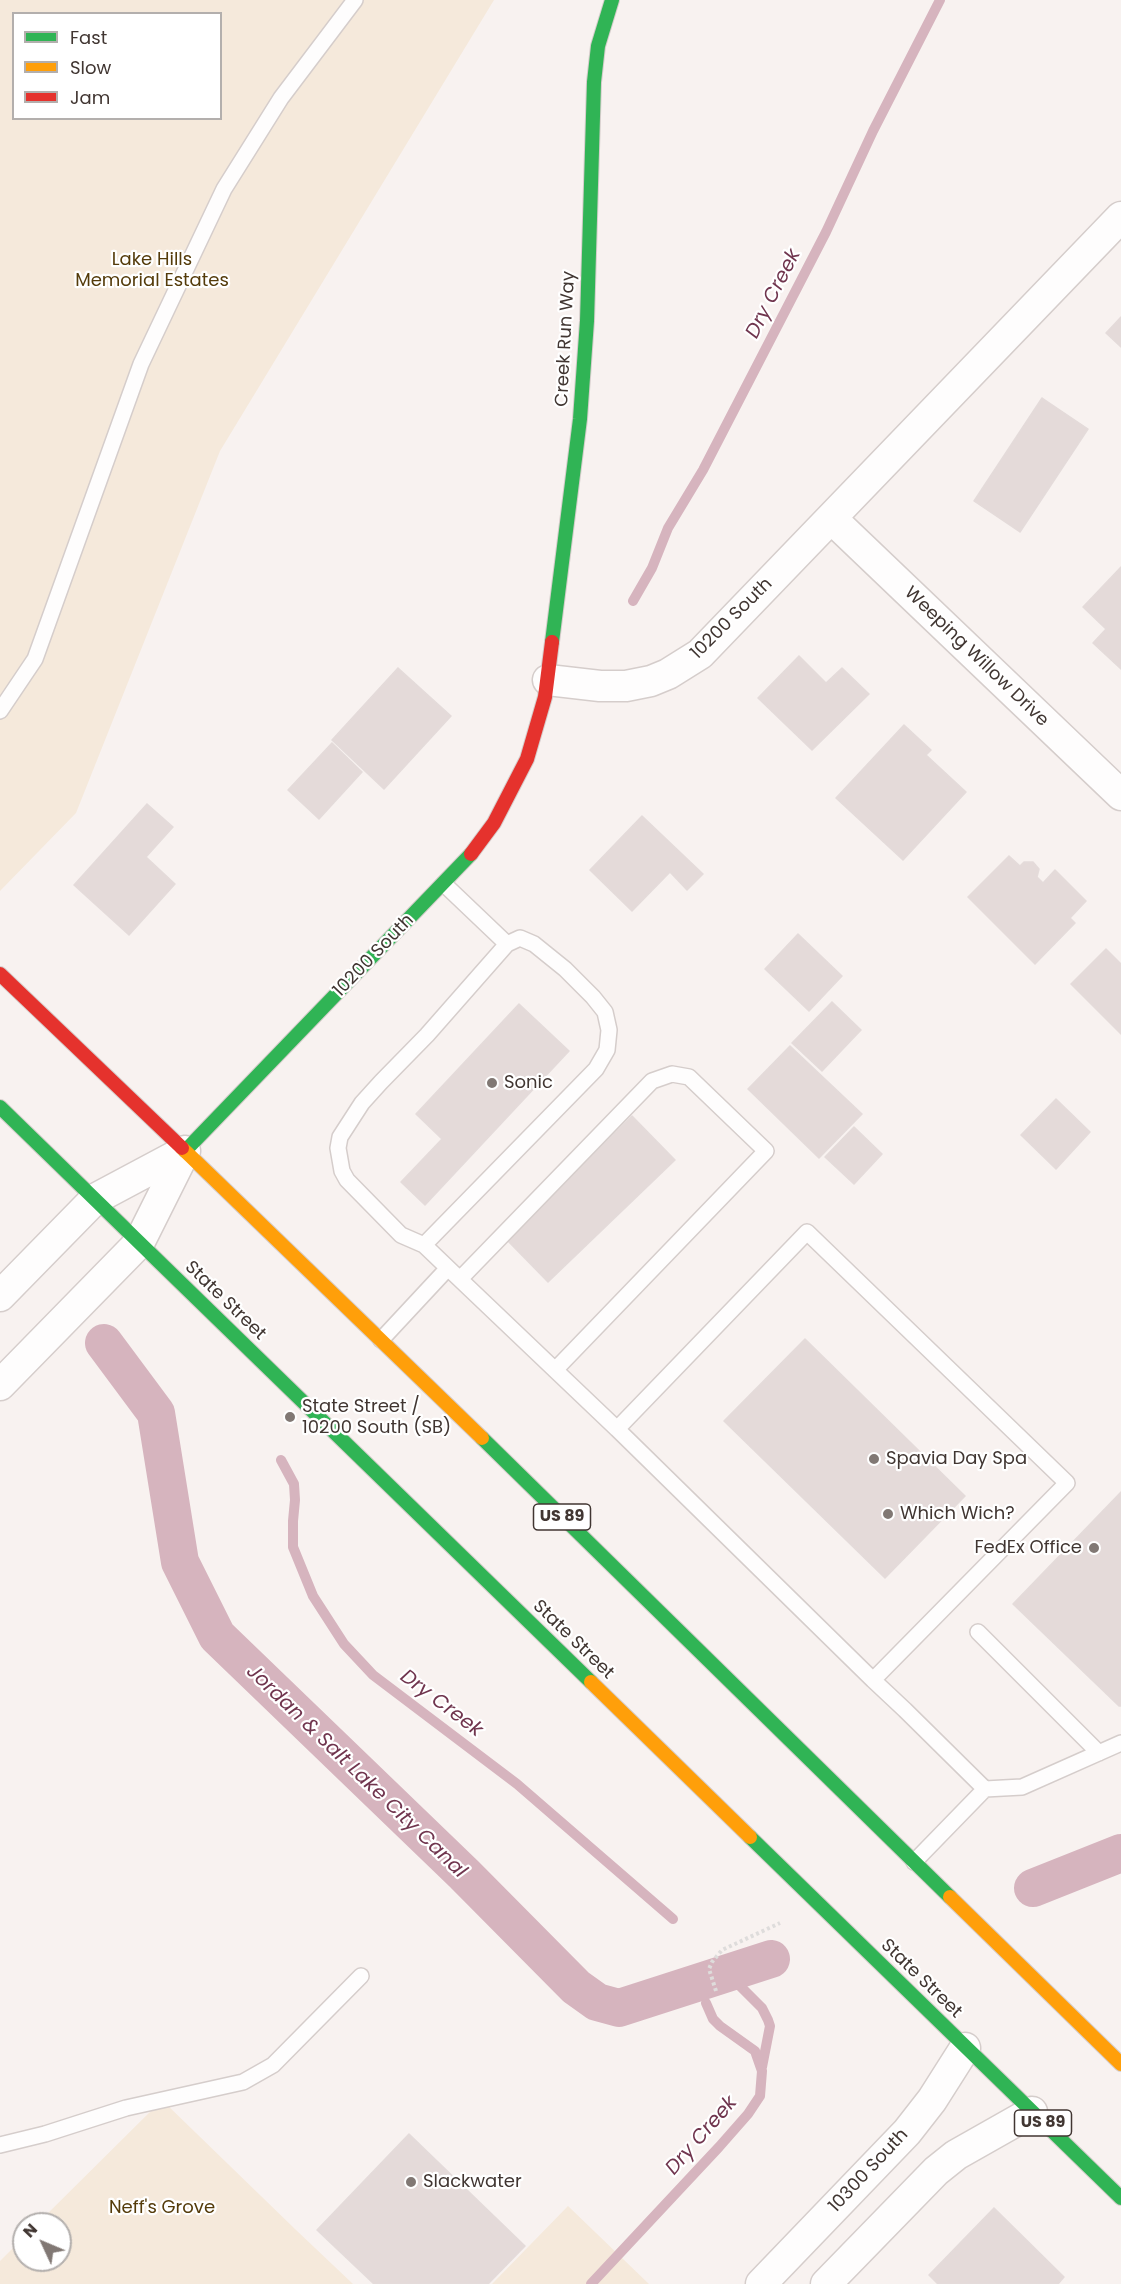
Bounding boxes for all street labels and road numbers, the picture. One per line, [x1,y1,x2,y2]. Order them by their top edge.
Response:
street label: Creek Run Way [552,271,580,407]
street label: 10200 South [687,574,777,664]
street label: Weeping Willow Drive [899,583,1053,731]
street label: 10200 South [329,910,419,1002]
street label: State Street [180,1257,270,1345]
road number: US 89 [534,1504,590,1530]
street label: State Street [528,1596,618,1684]
street label: State Street [876,1935,966,2023]
road number: US 89 [1014,2110,1072,2136]
street label: 10300 South [825,2125,913,2217]

